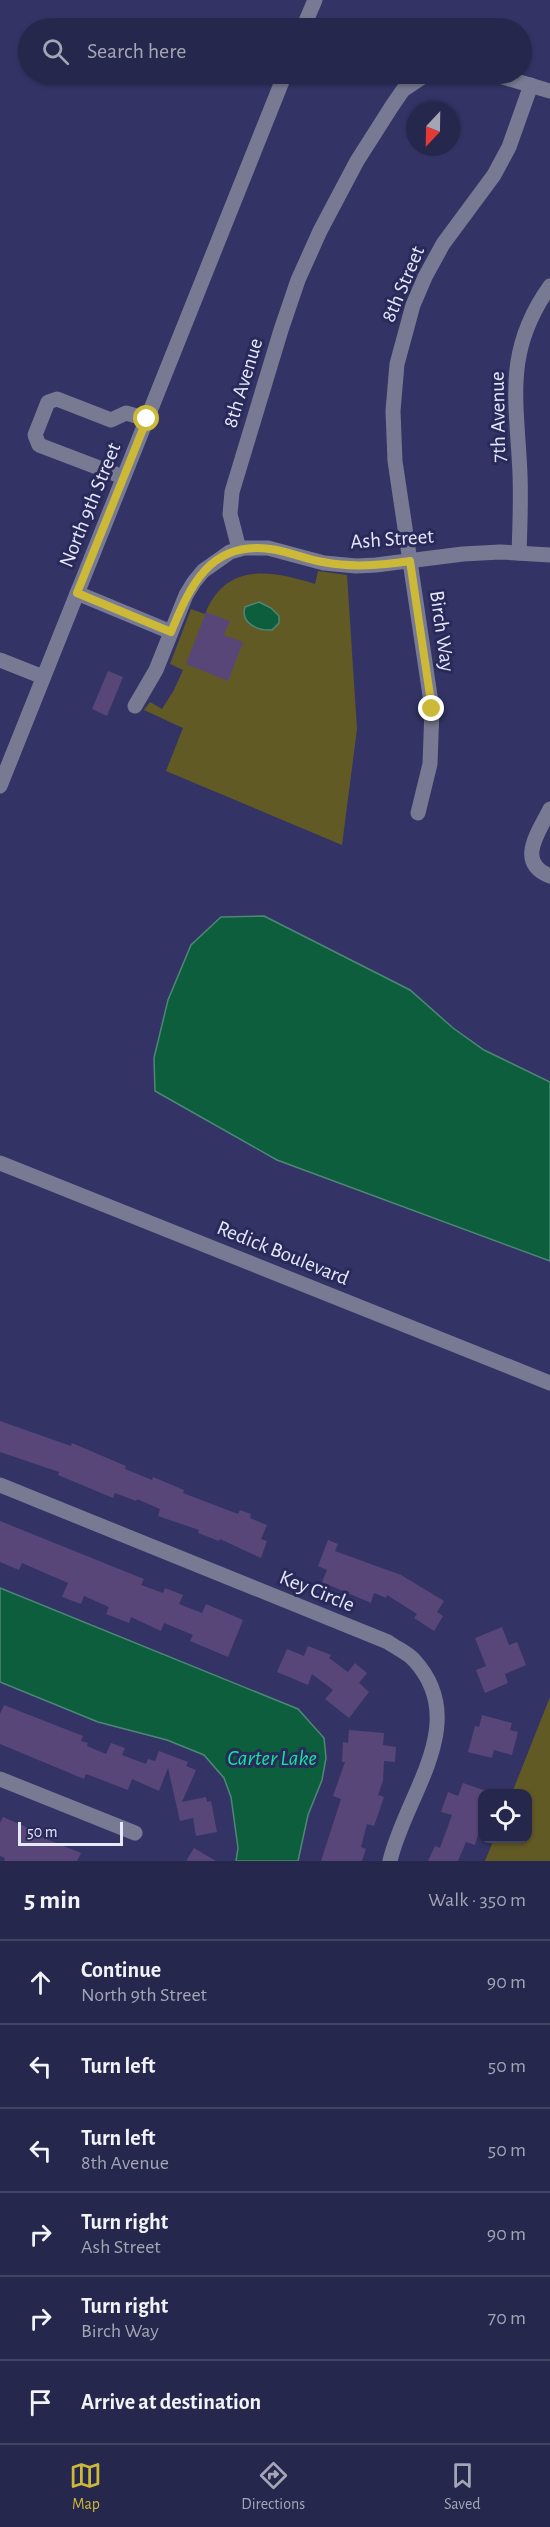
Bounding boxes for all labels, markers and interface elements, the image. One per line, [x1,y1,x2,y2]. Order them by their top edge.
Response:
search box [18,18,532,84]
icon: search [39,35,72,68]
text: Search here [87,40,186,62]
north arrow [406,102,460,156]
street label: 8th Street [378,243,429,325]
street label: 8th Avenue [219,336,267,430]
street label: 7th Avenue [487,371,509,463]
route start [133,405,159,431]
street label: North 9th Street [55,439,125,570]
street label: Ash Street [350,526,435,552]
street label: Birch Way [426,589,458,673]
route end [418,695,444,721]
street label: Redick Boulevard [214,1217,352,1289]
street label: Key Circle [277,1566,357,1616]
water label: Carter Lake [227,1747,317,1769]
map controls [478,1789,532,1843]
button: locate [478,1789,532,1843]
scale bar [18,1819,123,1846]
text: 50 m [27,1824,58,1840]
text: 5 min [24,1887,81,1913]
text: Walk · 350 m [428,1890,526,1910]
text: Continue [81,1959,161,1981]
icon: ahead [24,1966,57,1999]
text: 90 m [487,1972,526,1992]
text: North 9th Street [81,1985,207,2005]
icon: left [24,2050,57,2083]
text: Turn left [81,2055,155,2077]
text: 50 m [488,2056,526,2076]
text: Turn left [81,2127,155,2149]
icon: left [24,2134,57,2167]
text: 50 m [488,2140,526,2160]
text: 8th Avenue [81,2153,169,2173]
text: Turn right [81,2211,168,2233]
icon: right [24,2218,57,2251]
text: 90 m [487,2224,526,2244]
text: Ash Street [81,2237,161,2257]
text: Turn right [81,2295,168,2317]
icon: right [24,2302,57,2335]
text: 70 m [488,2308,526,2328]
text: Birch Way [81,2321,159,2341]
icon: arrive [24,2386,57,2419]
text: Arrive at destination [81,2391,261,2413]
tab: Map [69,2459,102,2514]
tab: Directions [241,2459,305,2514]
tab: Saved [444,2459,481,2514]

